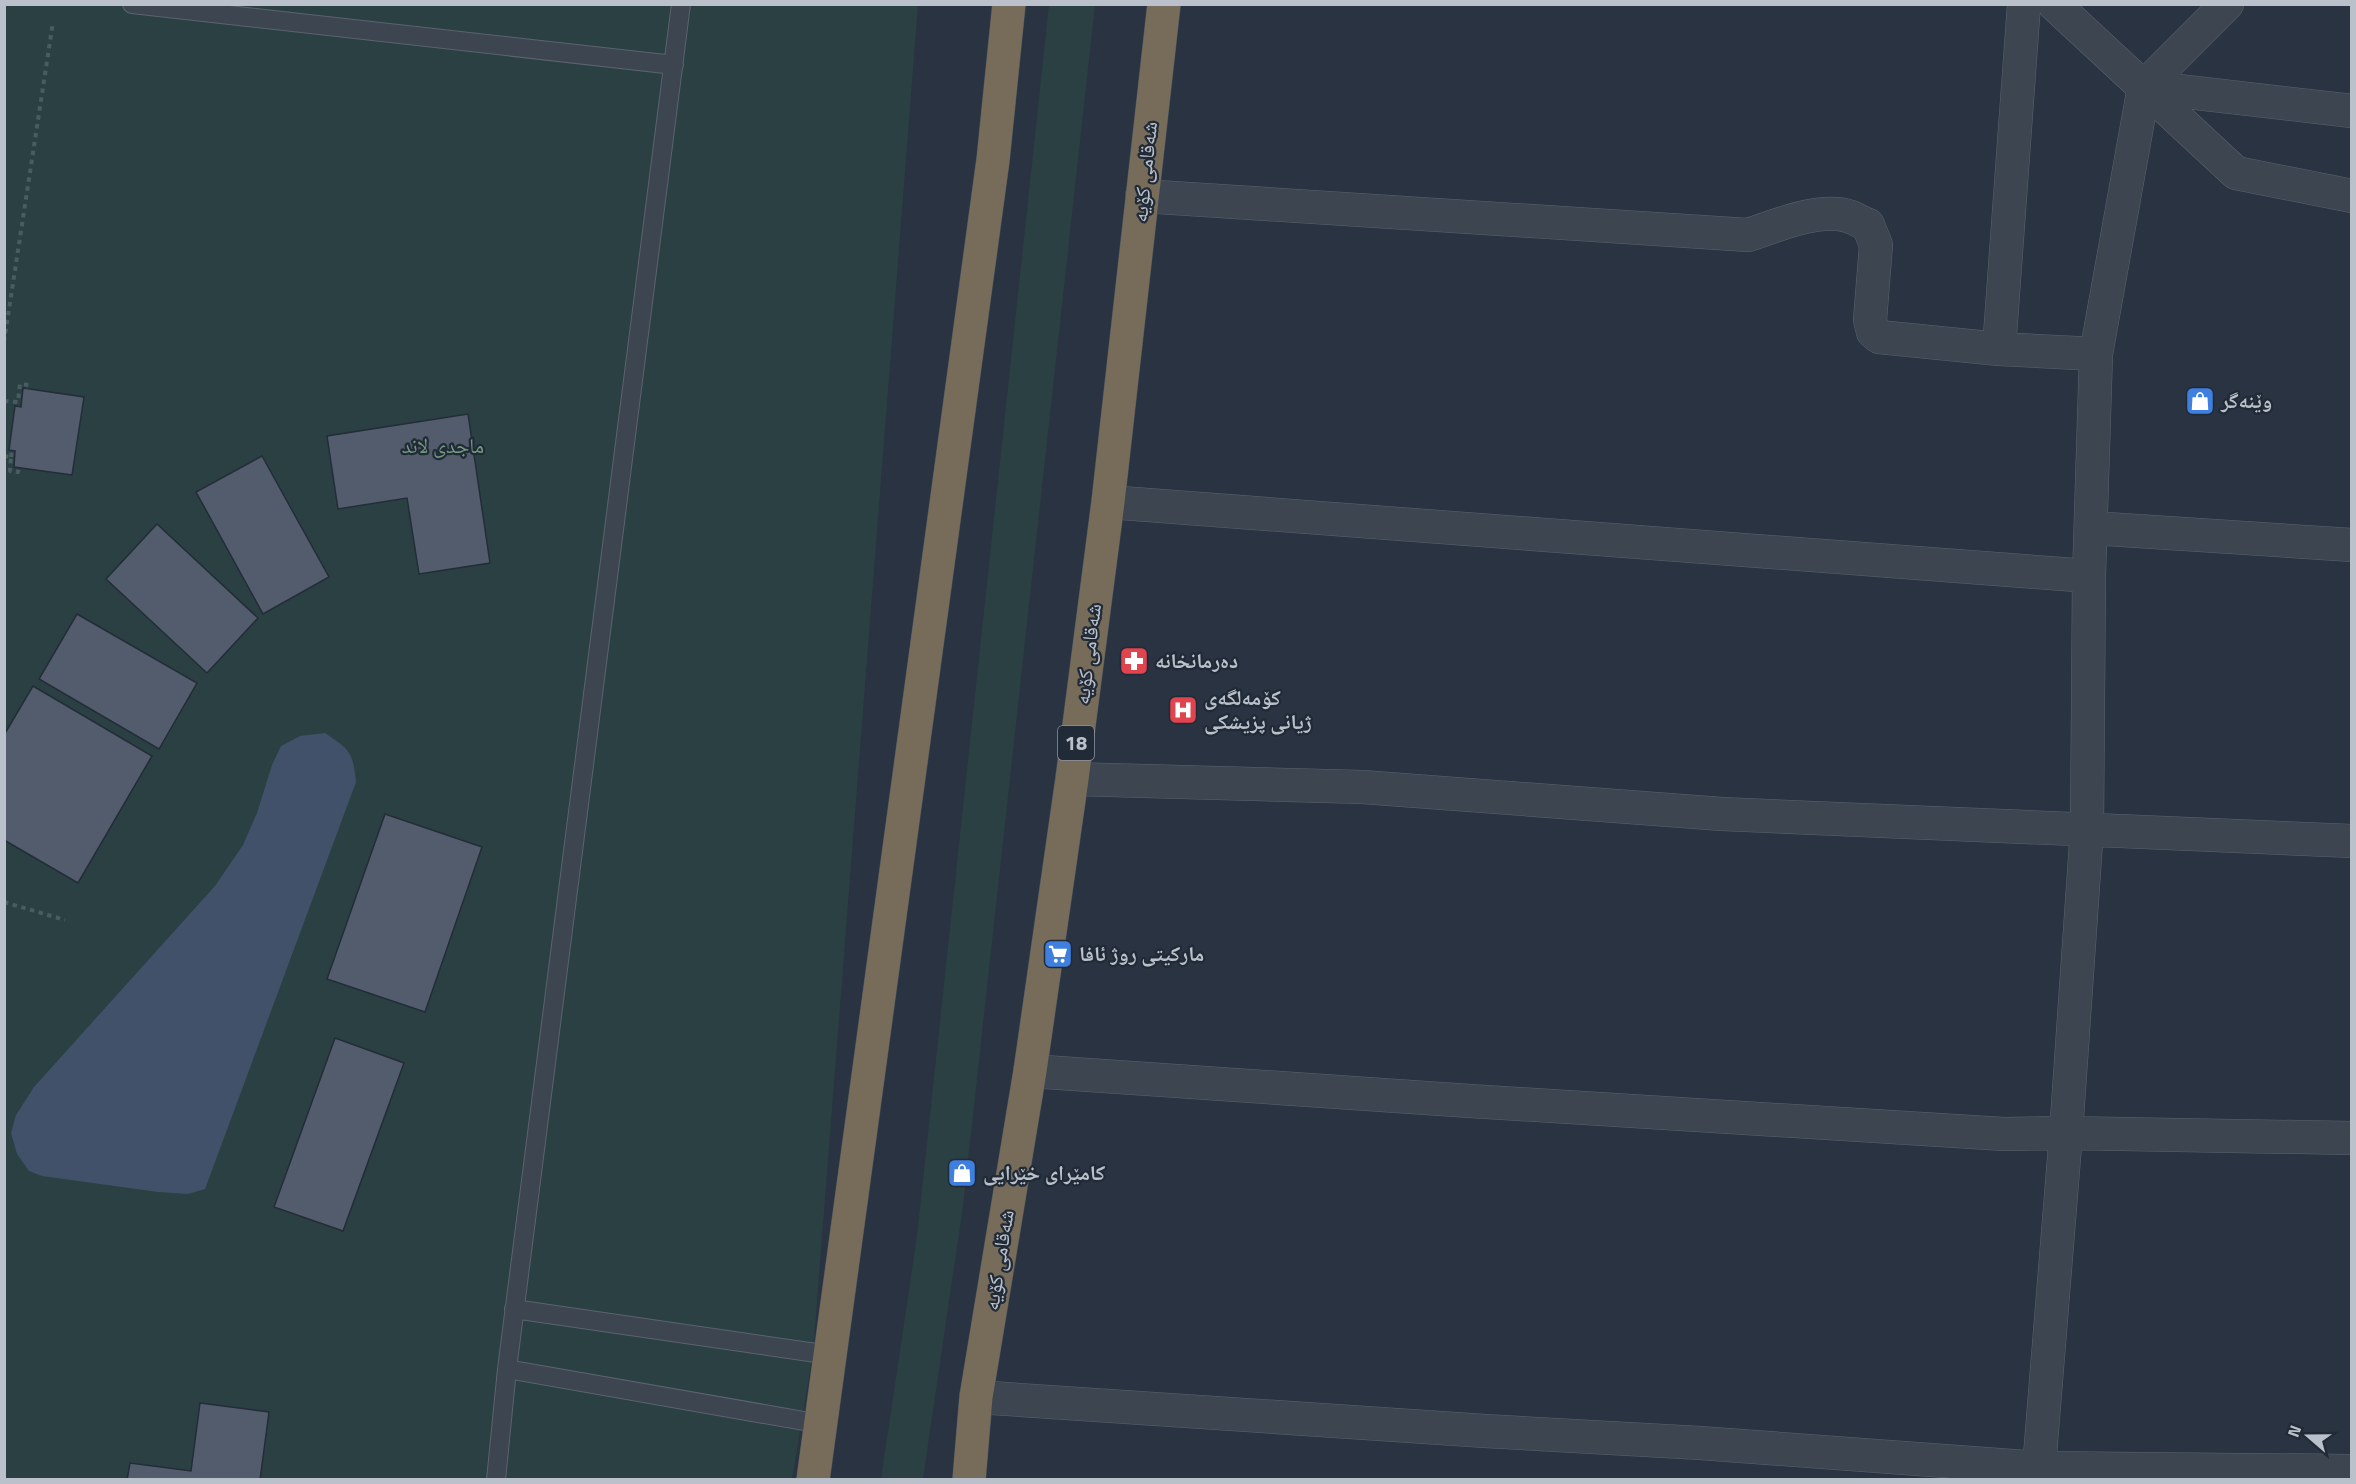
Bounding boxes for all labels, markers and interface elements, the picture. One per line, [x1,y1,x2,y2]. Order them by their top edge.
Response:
street label: شەقامی کۆیە [1123,120,1165,224]
place label: وێنەگر [2220,384,2272,416]
shop icon: وێنەگر [2184,385,2216,417]
park label: ماجدی لاند [402,429,484,461]
street label: شەقامی کۆیە [1065,602,1109,706]
place label: دەرمانخانە [1155,644,1238,676]
pharmacy icon: دەرمانخانە [1118,645,1150,677]
place label: کۆمەلگەی ژیانی پزیشکی [1204,681,1312,737]
hospital icon: کۆمەلگەی ژیانی پزیشکی [1167,694,1199,726]
road number: 18 [1058,726,1094,760]
place label: ماركيتى روژ ئافا [1079,937,1204,969]
supermarket icon: ماركيتى روژ ئافا [1042,938,1074,970]
place label: كامێرای خێرایی [983,1156,1105,1188]
shop icon: كامێرای خێرایی [946,1157,978,1189]
street label: شەقامی کۆیە [974,1207,1022,1312]
north arrow [2278,1406,2338,1466]
text: N [2281,1422,2307,1440]

